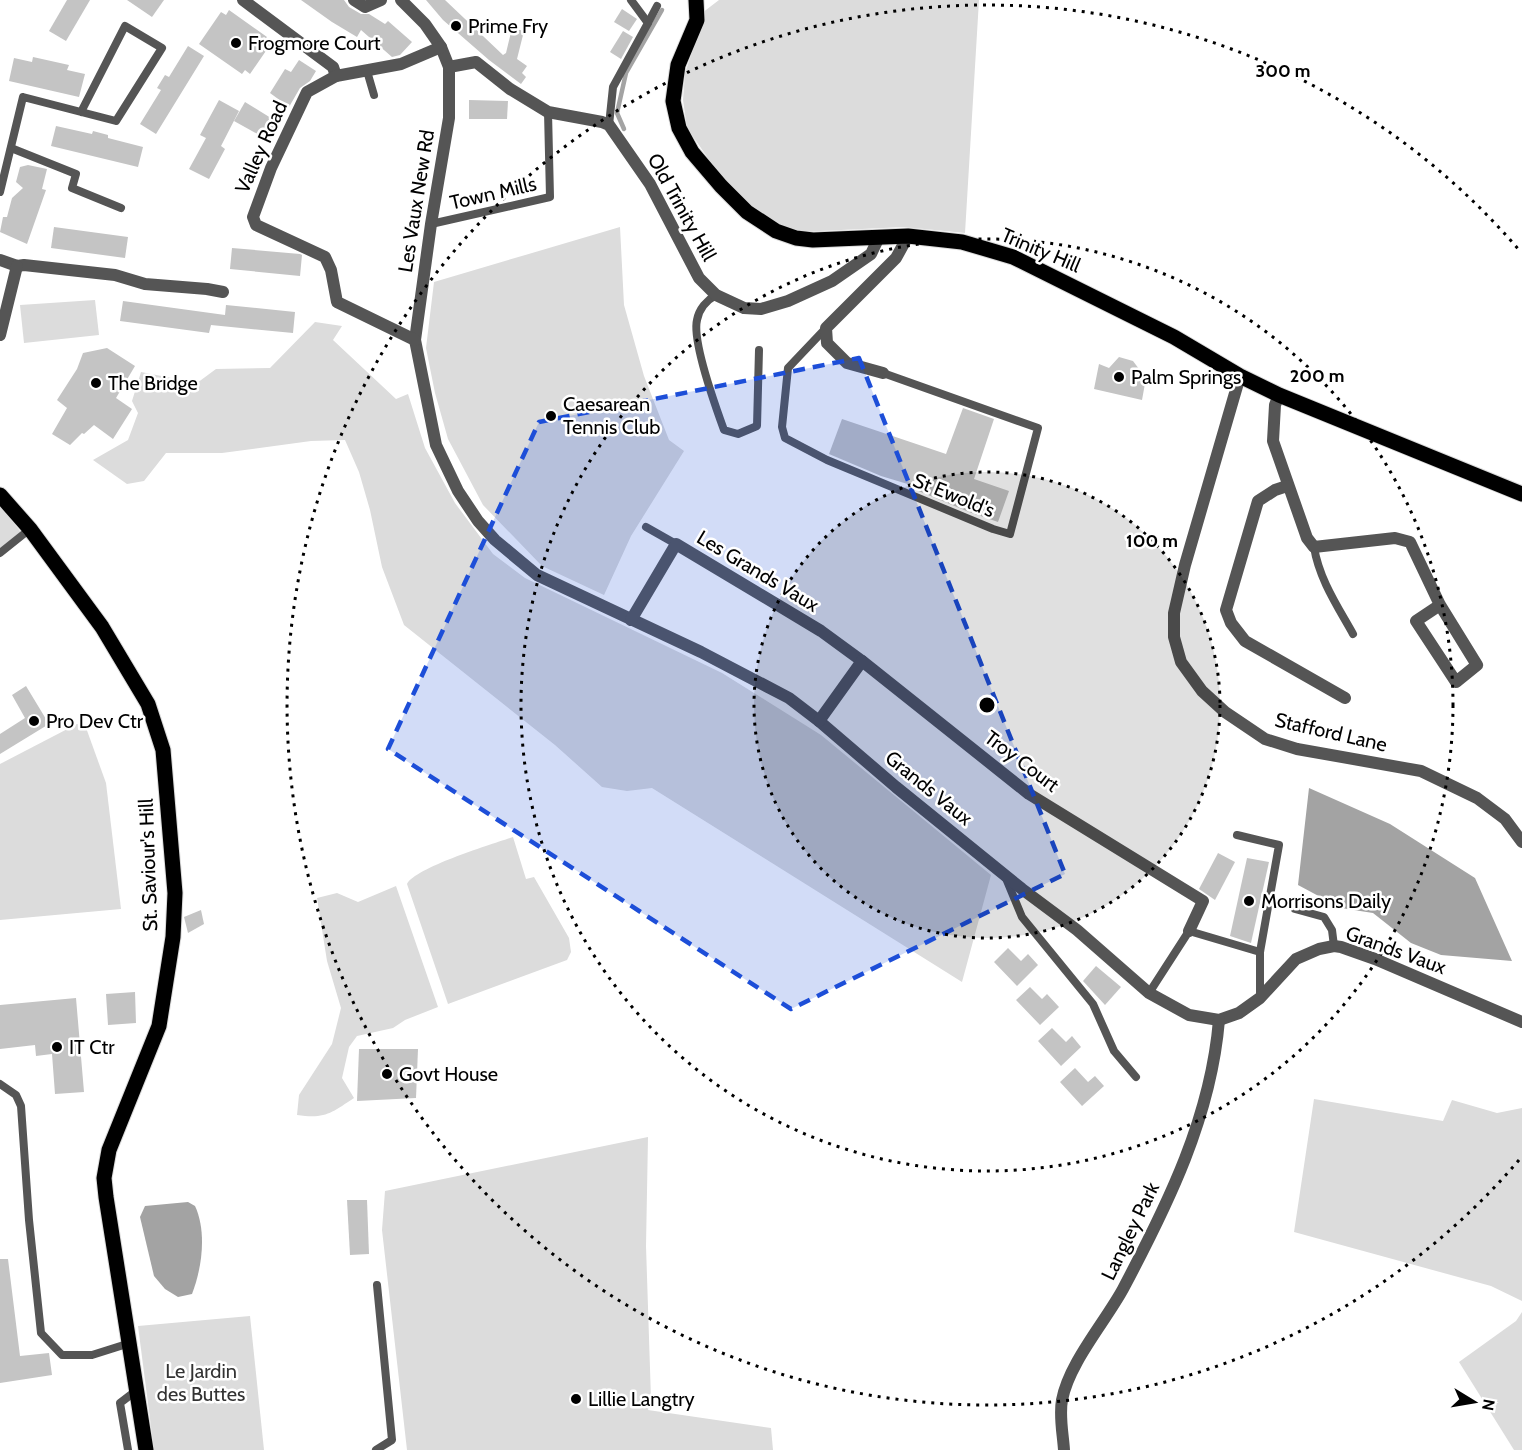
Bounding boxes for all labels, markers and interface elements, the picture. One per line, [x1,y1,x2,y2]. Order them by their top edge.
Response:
place label: Prime Fry [468,14,548,38]
marker: Prime Fry [449,19,463,33]
place label: Frogmore Court [248,31,381,55]
marker: Frogmore Court [229,36,243,50]
text: 300 m [1256,60,1310,82]
street label: Valley Road [230,97,292,197]
street label: Les Vaux New Rd [393,128,439,274]
street label: Old Trinity Hill [643,149,722,265]
street label: Town Mills [447,171,539,215]
street label: Trinity Hill [998,223,1085,278]
place label: Palm Springs [1131,365,1241,389]
text: 200 m [1290,365,1344,387]
marker: Palm Springs [1112,370,1126,384]
place label: The Bridge [108,371,198,395]
marker: The Bridge [89,376,103,390]
place label: Caesarean Tennis Club [563,392,660,439]
marker: Caesarean Tennis Club [544,409,558,423]
street label: St Ewold's [910,468,998,522]
street label: Les Grands Vaux [693,525,824,617]
text: 100 m [1126,530,1178,552]
centre of rings [977,695,997,715]
street label: Stafford Lane [1273,707,1389,757]
place label: Pro Dev Ctr [46,709,144,733]
marker: Pro Dev Ctr [27,714,41,728]
street label: Troy Court [980,725,1064,797]
street label: Grands Vaux [881,746,978,831]
street label: St. Saviour's Hill [134,798,162,932]
place label: Morrisons Daily [1261,889,1391,913]
marker: Morrisons Daily [1242,894,1256,908]
street label: Grands Vaux [1343,921,1450,979]
place label: IT Ctr [69,1035,115,1059]
marker: IT Ctr [50,1040,64,1054]
place label: Govt House [399,1062,498,1086]
marker: Govt House [380,1067,394,1081]
street label: Langley Park [1096,1178,1164,1284]
park label: Le Jardin des Buttes [157,1359,245,1406]
north arrow [1444,1372,1504,1432]
place label: Lillie Langtry [588,1387,695,1411]
marker: Lillie Langtry [569,1392,583,1406]
text: N [1478,1397,1499,1412]

